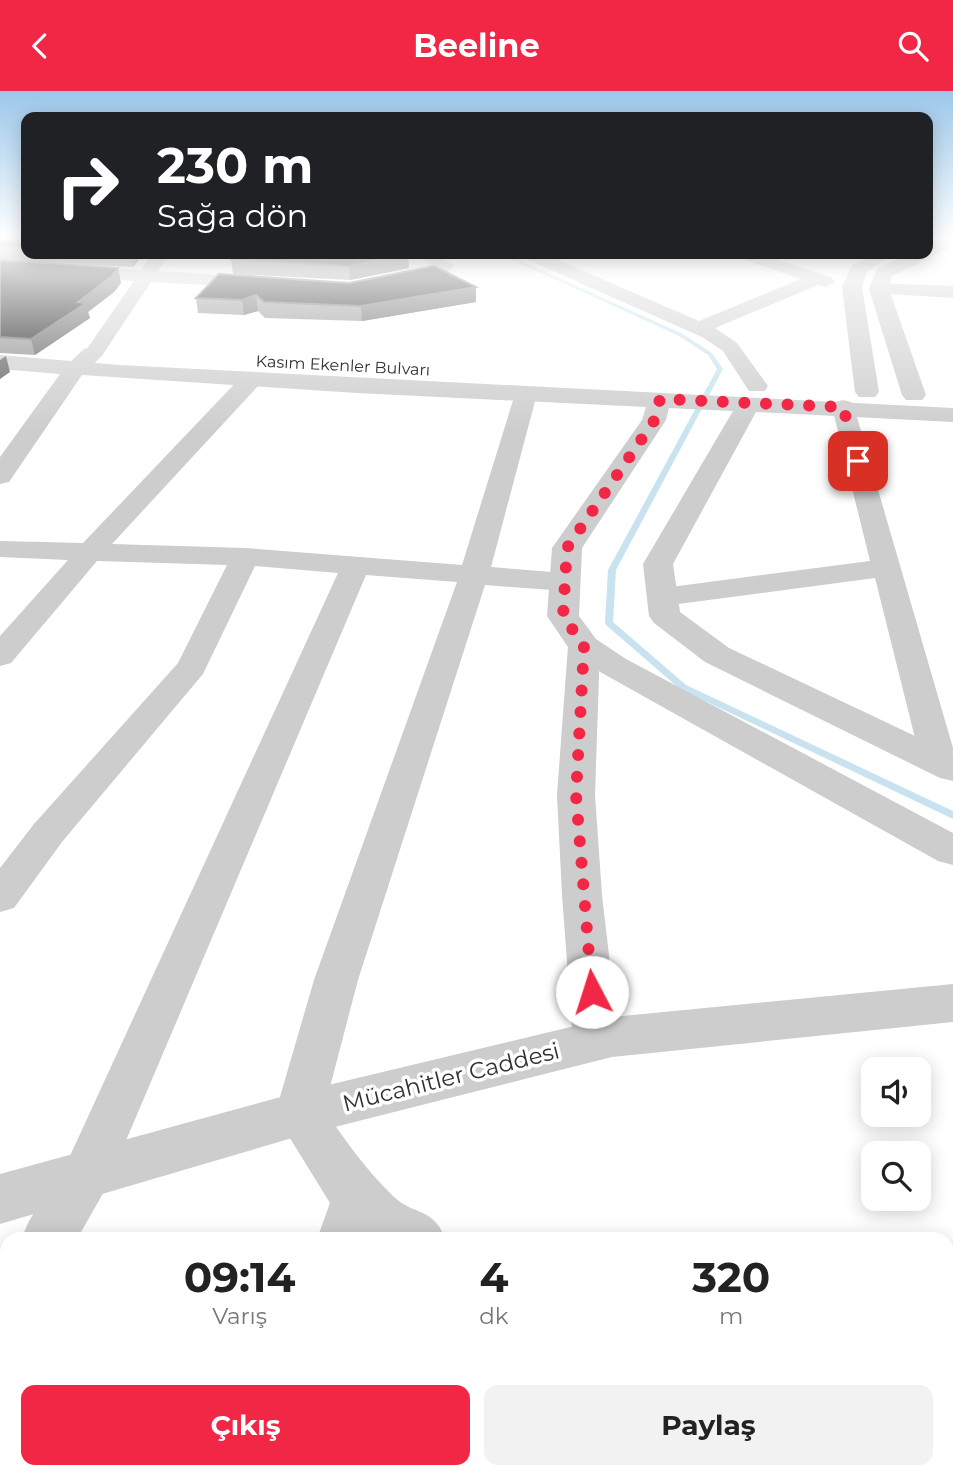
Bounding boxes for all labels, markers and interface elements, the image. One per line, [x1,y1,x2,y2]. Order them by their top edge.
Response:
text: Beeline [413,26,540,65]
icon: back [21,27,59,65]
icon: search [894,27,932,65]
text: 230 m [157,136,313,195]
icon: right [42,140,133,231]
text: Sağa dön [157,196,308,235]
street label: Kasım Ekenler Bulvarı [255,351,431,380]
pin [828,431,888,491]
icon: arrive [839,442,877,480]
position arrow [555,955,629,1029]
street label: Mücahitler Caddesi [340,1037,562,1117]
map controls [861,1057,931,1211]
button: sound [861,1057,931,1127]
button: search [861,1141,931,1211]
text: 09:14 [184,1251,295,1303]
text: 4 [479,1251,508,1303]
text: 320 [692,1251,770,1303]
text: Varış [212,1302,267,1330]
text: dk [479,1302,509,1330]
text: m [719,1302,743,1330]
button: Çıkış [21,1385,470,1465]
button: Paylaş [484,1385,933,1465]

